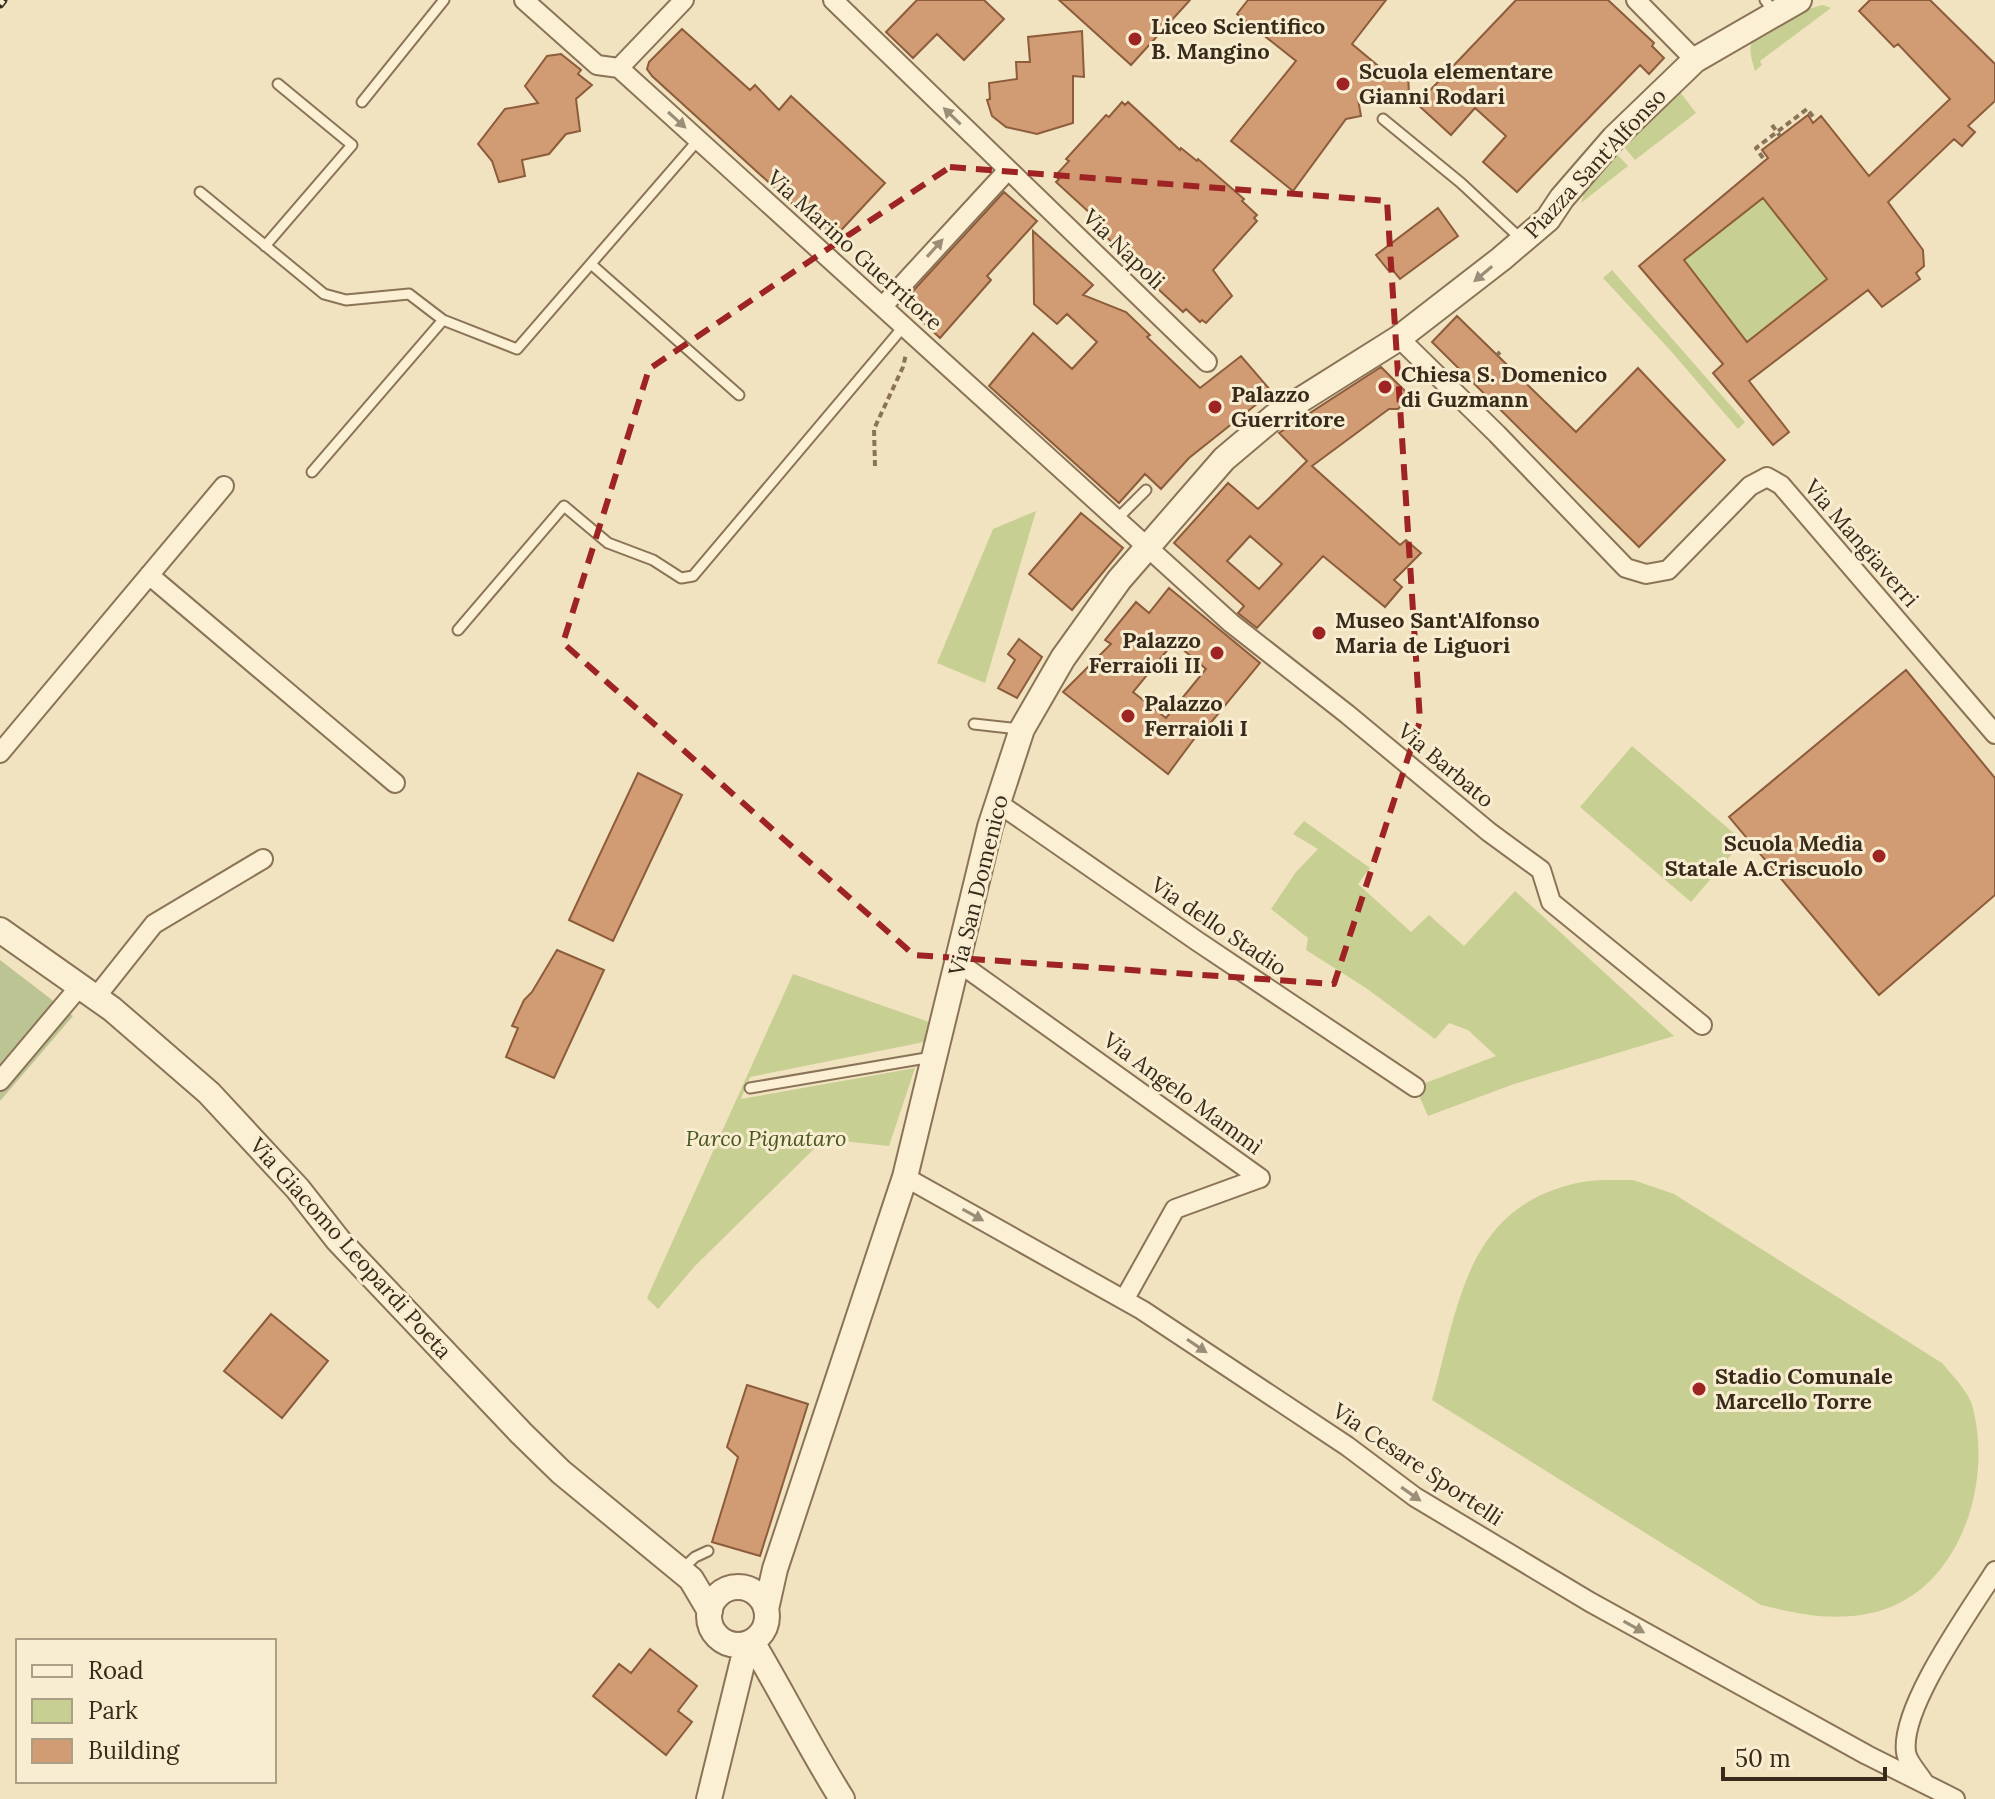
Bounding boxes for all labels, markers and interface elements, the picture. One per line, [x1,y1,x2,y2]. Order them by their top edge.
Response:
place label: Liceo Scientifico B. Mangino [1151,12,1325,65]
marker: Liceo Scientifico B. Mangino [1126,30,1144,48]
place label: Scuola elementare Gianni Rodari [1359,57,1553,110]
marker: Scuola elementare Gianni Rodari [1334,75,1352,93]
street label: Piazza Sant'Alfonso [1518,82,1672,244]
one-way arrow [943,107,962,125]
one-way arrow [666,111,686,128]
street label: Via Marino Guerritore [761,163,949,336]
street label: Via Napoli [1076,202,1171,295]
one-way arrow [926,239,944,258]
one-way arrow [1473,265,1494,282]
place label: Chiesa S. Domenico di Guzmann [1401,360,1607,413]
marker: Chiesa S. Domenico di Guzmann [1376,378,1394,396]
place label: Palazzo Guerritore [1231,380,1345,433]
marker: Palazzo Guerritore [1206,398,1224,416]
street label: Via Mangiaverri [1798,473,1925,613]
place label: Museo Sant'Alfonso Maria de Liguori [1335,606,1540,659]
marker: Museo Sant'Alfonso Maria de Liguori [1310,624,1328,642]
place label: Palazzo Ferraioli II [1089,626,1201,679]
marker: Palazzo Ferraioli II [1208,644,1226,662]
place label: Palazzo Ferraioli I [1144,689,1248,742]
marker: Palazzo Ferraioli I [1119,707,1137,725]
street label: Via Barbato [1391,716,1500,813]
street label: Via San Domenico [942,792,1014,979]
place label: Scuola Media Statale A.Criscuolo [1665,829,1863,882]
marker: Scuola Media Statale A.Criscuolo [1870,847,1888,865]
street label: Via dello Stadio [1145,870,1292,982]
street label: Via Angelo Mammì [1097,1025,1268,1160]
park label: Parco Pignataro [686,1124,846,1152]
street label: Via Giacomo Leopardi Poeta [243,1131,458,1365]
one-way arrow [962,1208,984,1222]
one-way arrow [1186,1338,1208,1353]
place label: Stadio Comunale Marcello Torre [1715,1362,1893,1415]
marker: Stadio Comunale Marcello Torre [1690,1380,1708,1398]
street label: Via Cesare Sportelli [1326,1396,1509,1531]
one-way arrow [1401,1486,1422,1501]
one-way arrow [1623,1620,1646,1633]
legend [16,1639,276,1783]
text: Road [88,1655,144,1686]
text: Park [88,1695,138,1726]
scale bar [1723,1731,1885,1781]
text: Building [88,1735,180,1766]
text: 50 m [1735,1743,1791,1774]

